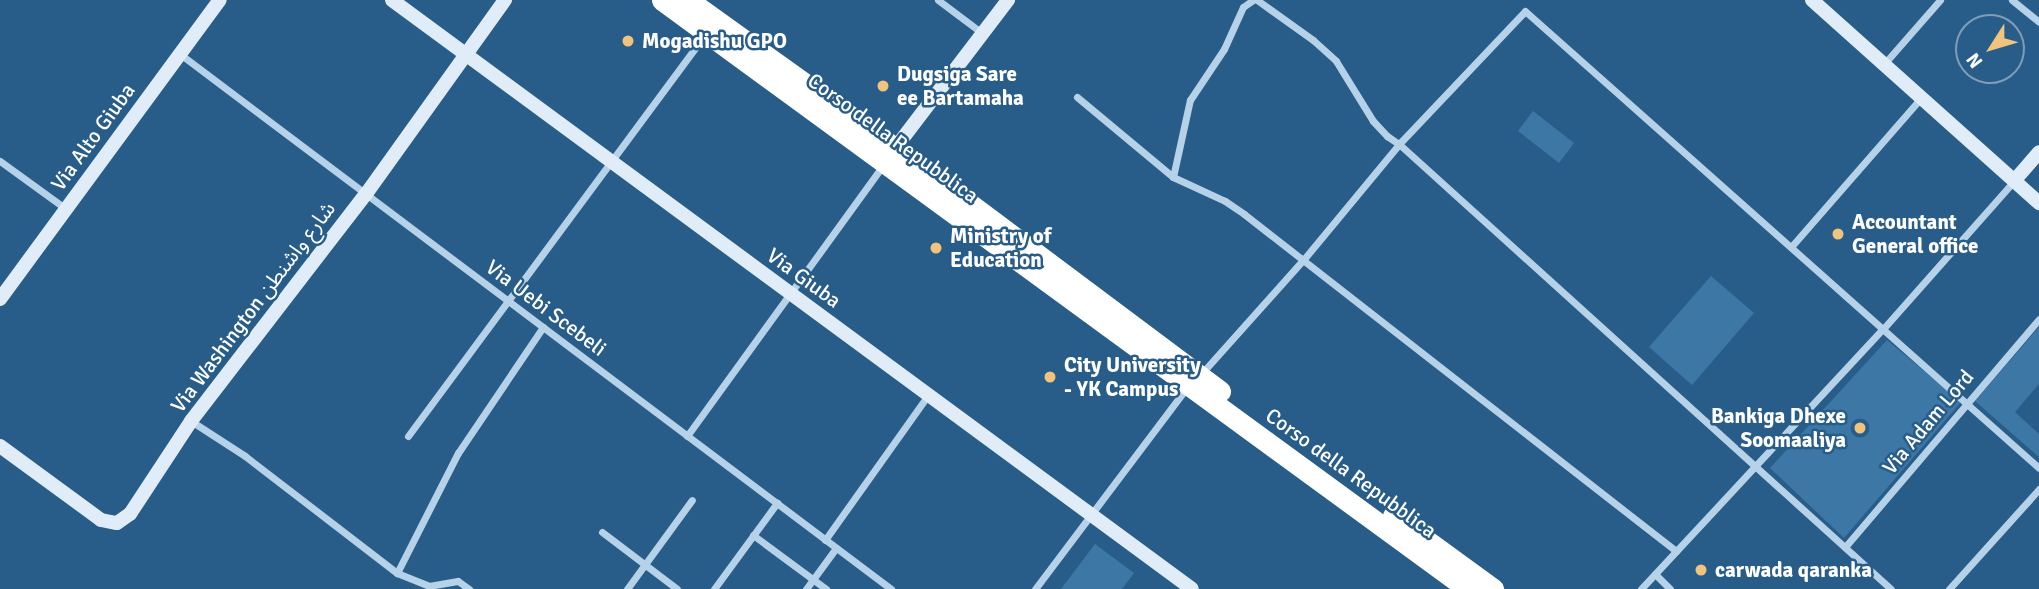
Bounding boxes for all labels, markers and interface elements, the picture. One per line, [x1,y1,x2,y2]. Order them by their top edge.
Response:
north arrow [1955,14,2025,84]
place label: Mogadishu GPO [642,28,787,54]
marker: Mogadishu GPO [620,33,636,49]
text: N [1961,48,1988,73]
place label: Dugsiga Sare ee Bartamaha [897,61,1024,111]
street label: Corso della Repubblica [803,68,983,208]
street label: Via Alto Giuba [46,78,140,196]
marker: Dugsiga Sare ee Bartamaha [875,78,891,94]
street label: Via Washington شارع واشنطن [165,197,341,417]
place label: Accountant General office [1852,209,1979,259]
place label: Ministry of Education [950,223,1051,273]
marker: Accountant General office [1830,226,1846,242]
marker: Ministry of Education [928,240,944,256]
street label: Via Giuba [762,243,846,313]
street label: Via Uebi Scebeli [481,255,611,361]
place label: City University - YK Campus [1064,352,1201,402]
street label: Via Adam Lord [1877,365,1979,479]
marker: City University - YK Campus [1042,369,1058,385]
street label: Corso della Repubblica [1261,403,1441,543]
place label: Bankiga Dhexe Soomaaliya [1711,403,1846,453]
marker: Bankiga Dhexe Soomaaliya [1852,420,1868,436]
place label: carwada qaranka [1715,557,1872,583]
marker: carwada qaranka [1693,562,1709,578]

